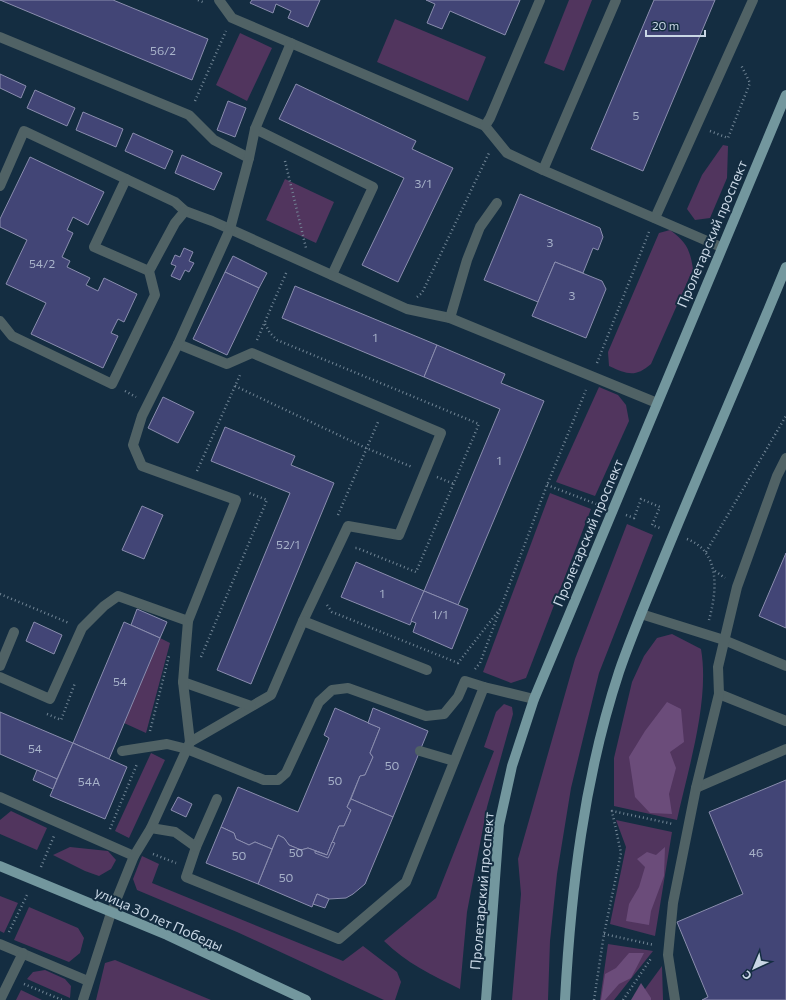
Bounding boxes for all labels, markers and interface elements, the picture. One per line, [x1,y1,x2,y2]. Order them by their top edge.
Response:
scale bar [646,12,705,38]
text: 20 m [652,18,679,32]
house number: 56/2 [150,43,176,57]
house number: 5 [633,108,640,122]
street label: Пролетарский проспект [673,157,750,310]
house number: 3/1 [414,176,432,190]
house number: 3 [547,235,554,249]
house number: 54/2 [29,256,55,270]
house number: 3 [569,288,576,302]
house number: 1 [372,330,378,344]
house number: 1 [496,453,502,467]
street label: Пролетарский проспект [549,456,626,609]
house number: 52/1 [276,537,300,551]
house number: 1 [379,586,385,600]
house number: 1/1 [432,607,448,621]
house number: 54 [113,674,127,688]
house number: 54 [28,741,42,755]
house number: 50 [385,758,400,772]
house number: 50 [328,773,343,787]
house number: 54А [78,774,100,788]
street label: Пролетарский проспект [466,811,497,971]
house number: 50 [289,845,304,859]
house number: 46 [749,845,763,859]
house number: 50 [232,848,247,862]
house number: 50 [279,870,294,884]
street label: улица 30 лет Победы [92,883,226,954]
north arrow [734,948,774,988]
text: С [739,968,754,983]

